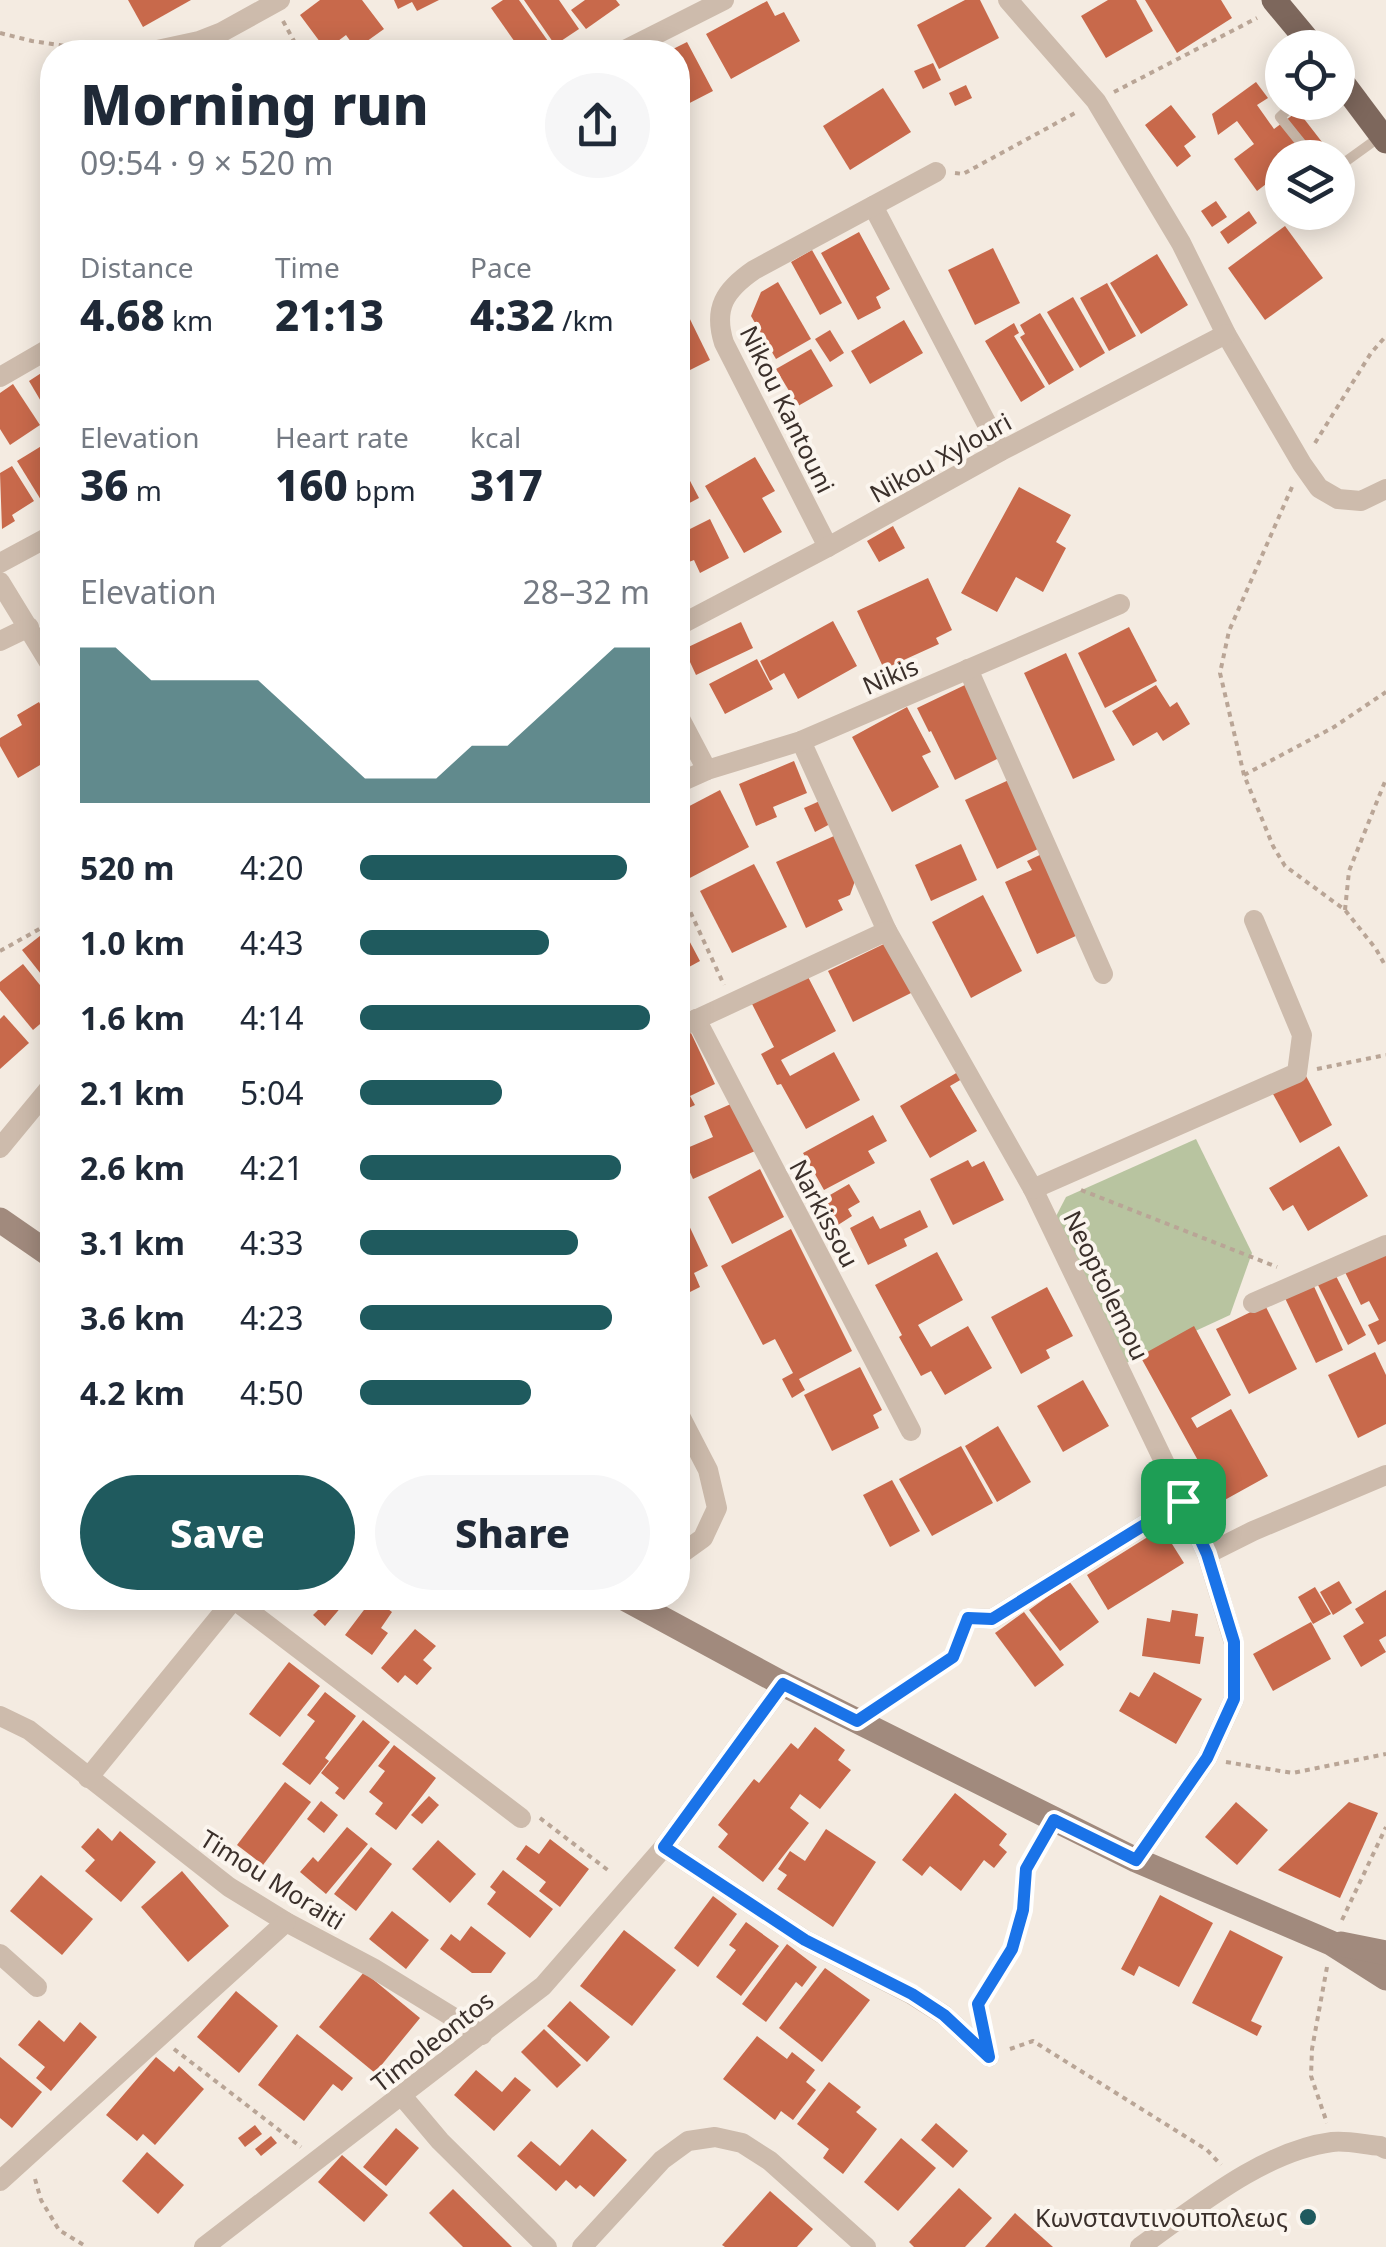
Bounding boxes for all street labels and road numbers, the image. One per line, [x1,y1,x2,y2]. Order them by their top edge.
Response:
street label: Nikou Kantouni [733,320,843,498]
street label: Nikou Xylouri [863,404,1017,510]
street label: Nikis [857,648,923,702]
street label: Narkissou [782,1153,868,1273]
street label: Neoptolemou [1056,1205,1158,1365]
street label: Timou Moraiti [194,1821,352,1937]
street label: Timoleontos [364,1983,500,2099]

